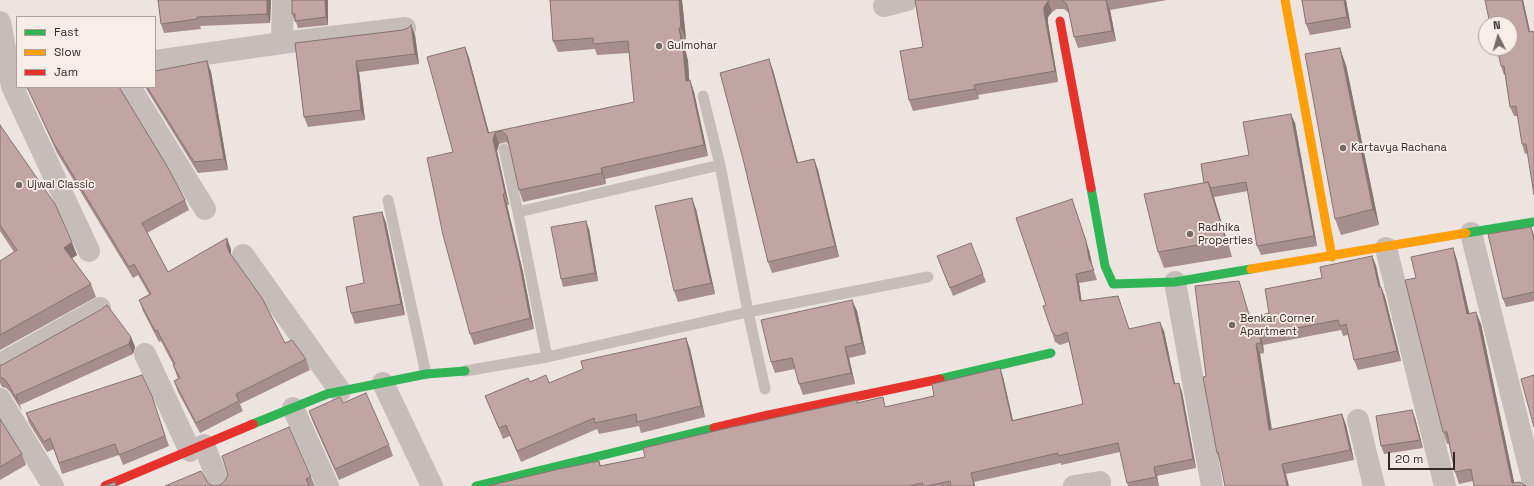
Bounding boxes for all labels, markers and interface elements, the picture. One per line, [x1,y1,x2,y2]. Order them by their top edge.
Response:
legend [16,16,156,88]
north arrow [1478,16,1518,56]
text: N [1492,18,1501,32]
text: Fast [54,24,79,40]
place label: Gulmohar [667,39,717,53]
marker: Gulmohar [654,41,664,51]
text: Slow [54,44,81,60]
text: Jam [54,64,78,80]
place label: Kartavya Rachana [1351,141,1447,155]
marker: Kartavya Rachana [1338,143,1348,153]
place label: Ujwal Classic [27,178,95,192]
marker: Ujwal Classic [14,180,24,190]
place label: Radhika Properties [1198,221,1253,247]
marker: Radhika Properties [1185,229,1195,239]
place label: Benkar Corner Apartment [1240,312,1315,338]
marker: Benkar Corner Apartment [1227,320,1237,330]
scale bar [1390,444,1457,470]
text: 20 m [1395,451,1423,467]

